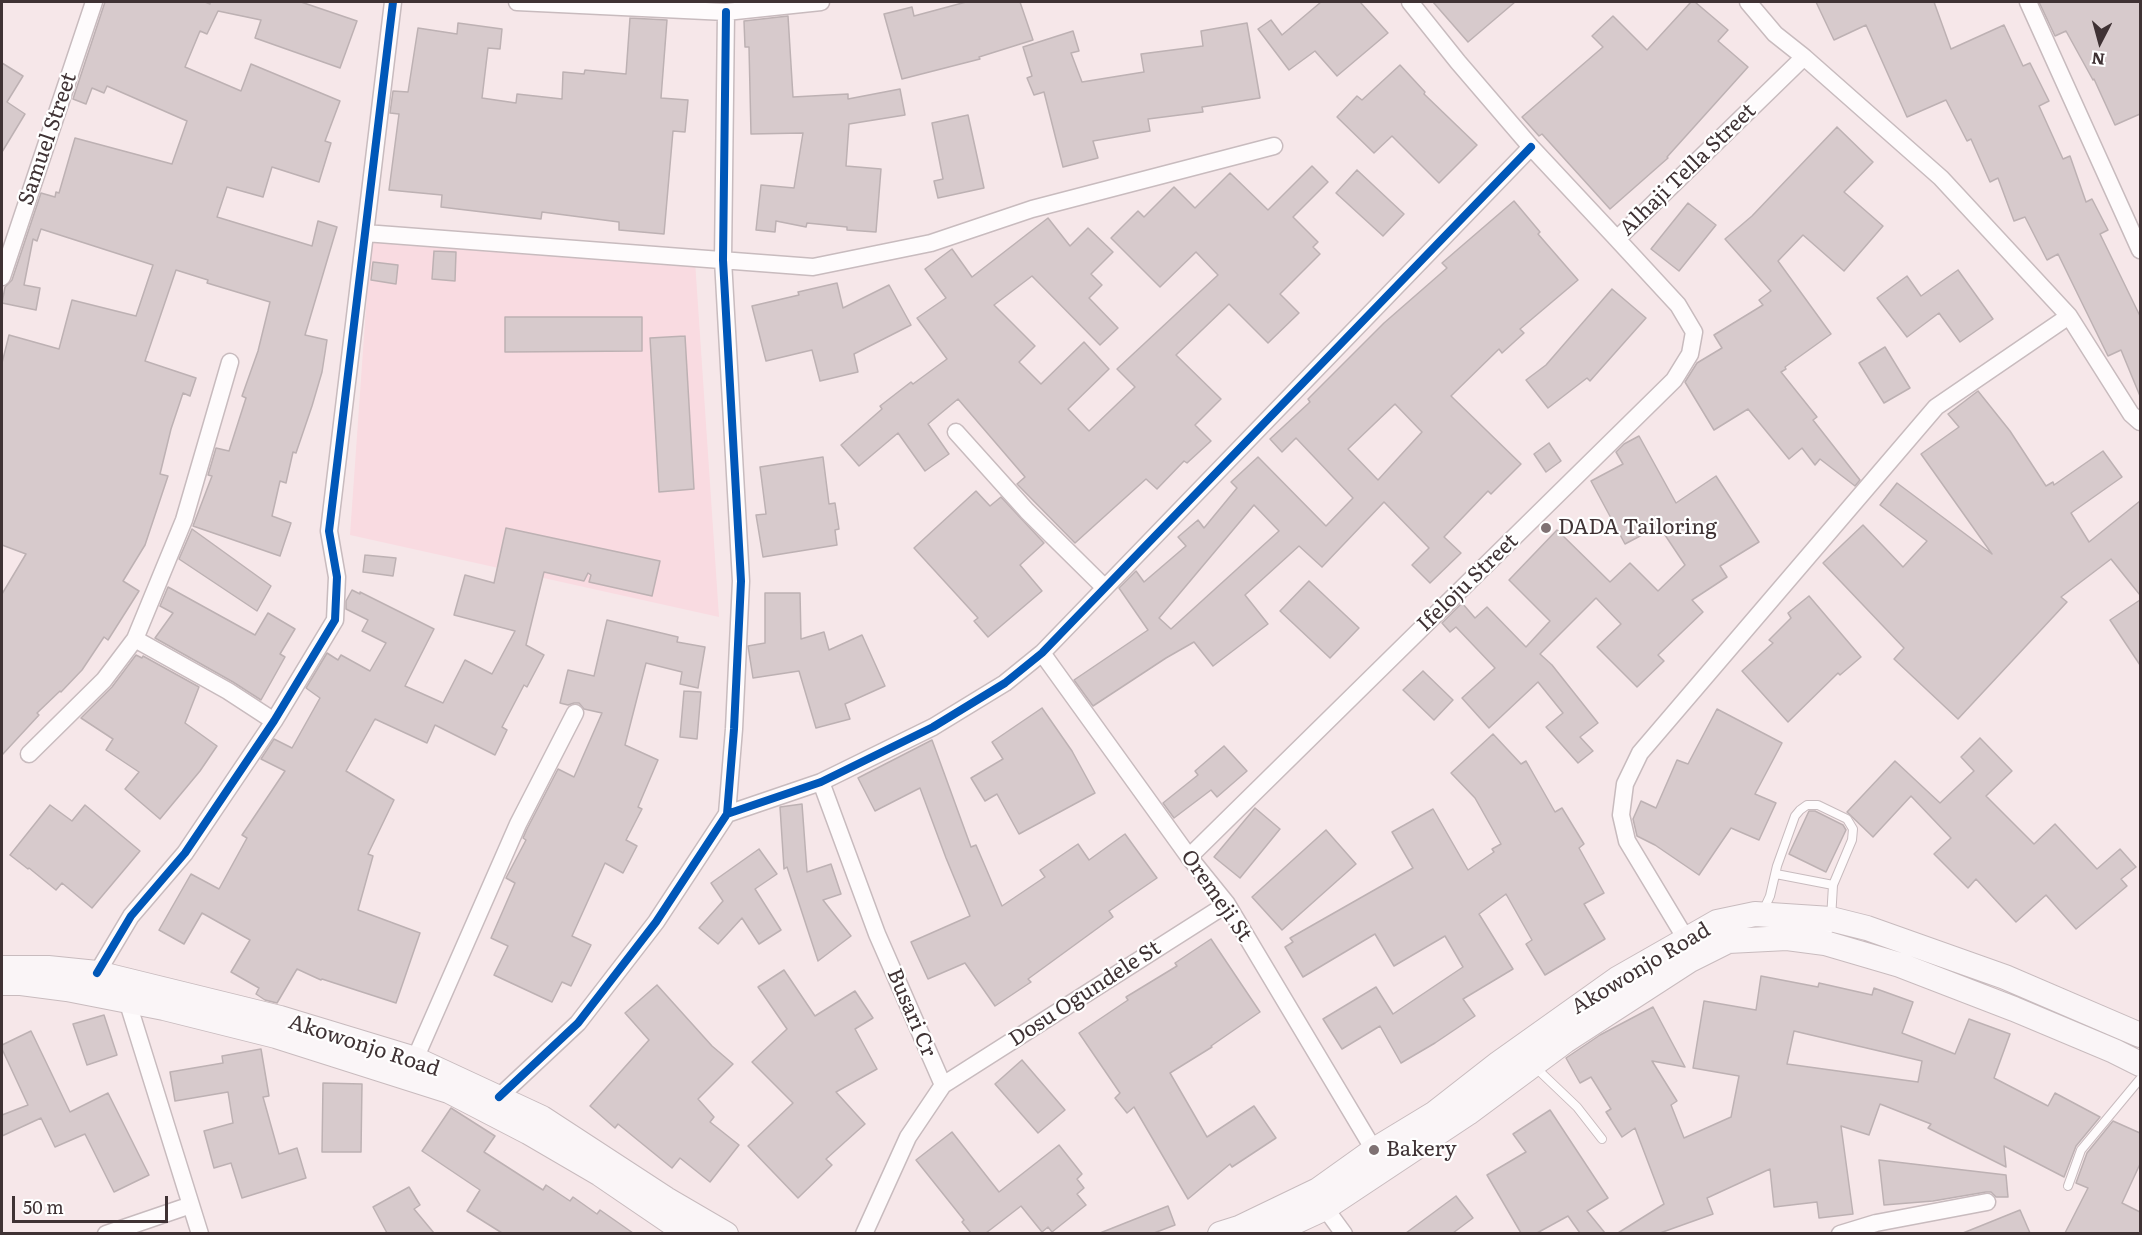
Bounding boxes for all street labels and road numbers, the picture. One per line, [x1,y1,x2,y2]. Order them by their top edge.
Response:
street label: Samuel Street [14,69,82,209]
street label: Alhaji Tella Street [1615,99,1761,241]
street label: Ifeloju Street [1412,529,1524,637]
street label: Oremeji St [1175,845,1257,947]
street label: Akowonjo Road [1567,918,1715,1020]
street label: Dosu Ogundele St [1004,936,1166,1052]
street label: Busari Cr [881,965,941,1061]
street label: Akowonjo Road [285,1010,443,1082]

